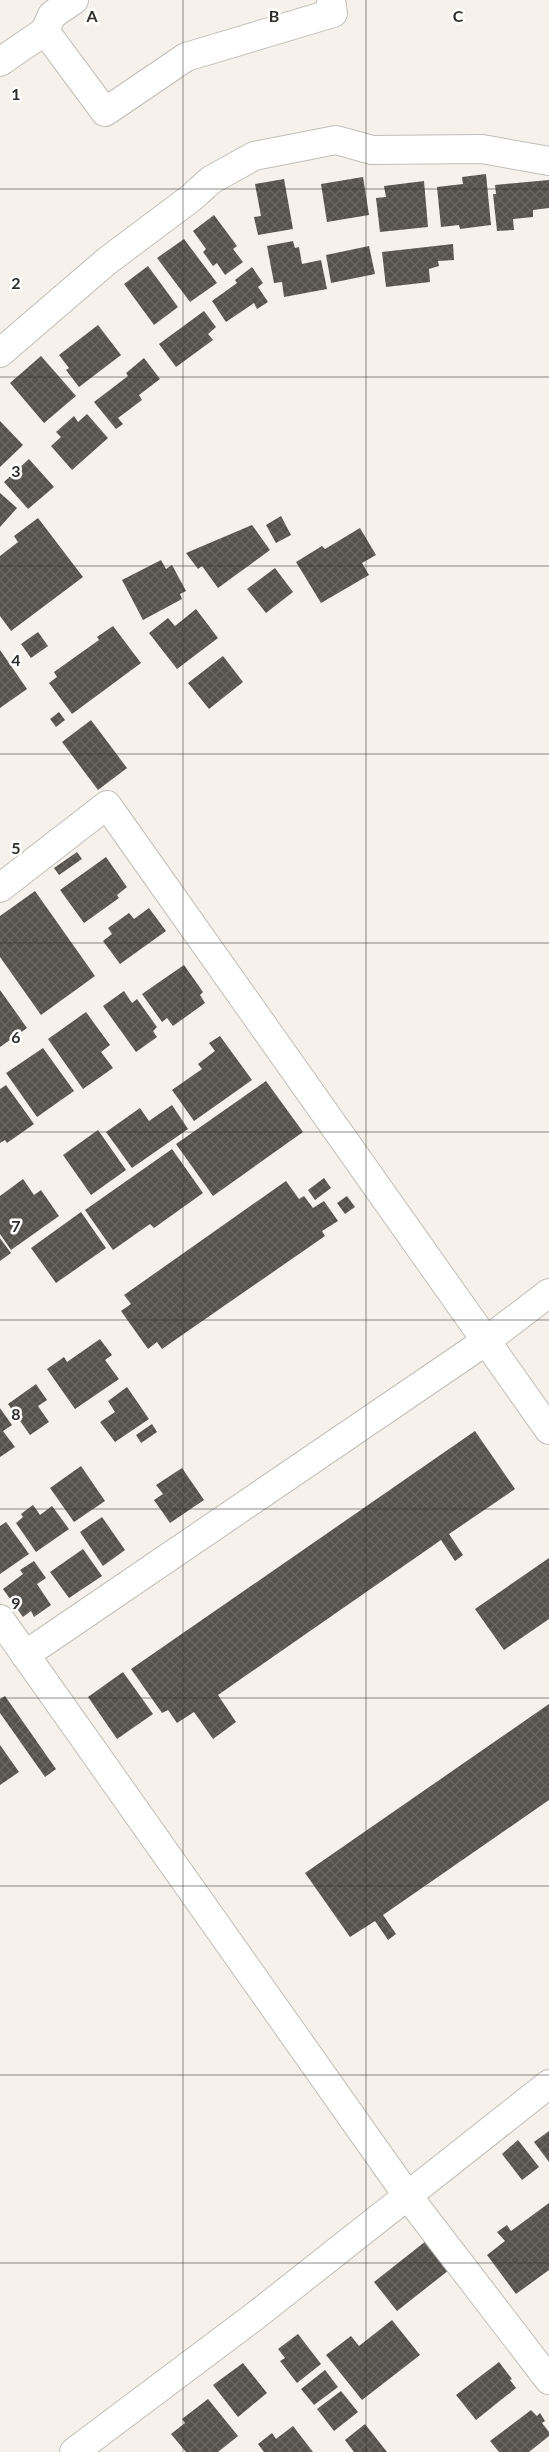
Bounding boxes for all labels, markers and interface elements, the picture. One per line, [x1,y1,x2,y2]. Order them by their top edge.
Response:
text: A [85,6,98,25]
text: B [269,6,279,25]
text: C [453,6,464,25]
text: 1 [11,84,21,103]
text: 2 [11,273,21,292]
text: 3 [11,461,21,480]
text: 4 [11,650,21,669]
text: 5 [11,838,21,857]
text: 6 [11,1027,21,1046]
text: 7 [11,1216,21,1235]
text: 8 [11,1404,21,1423]
text: 9 [11,1593,21,1612]

